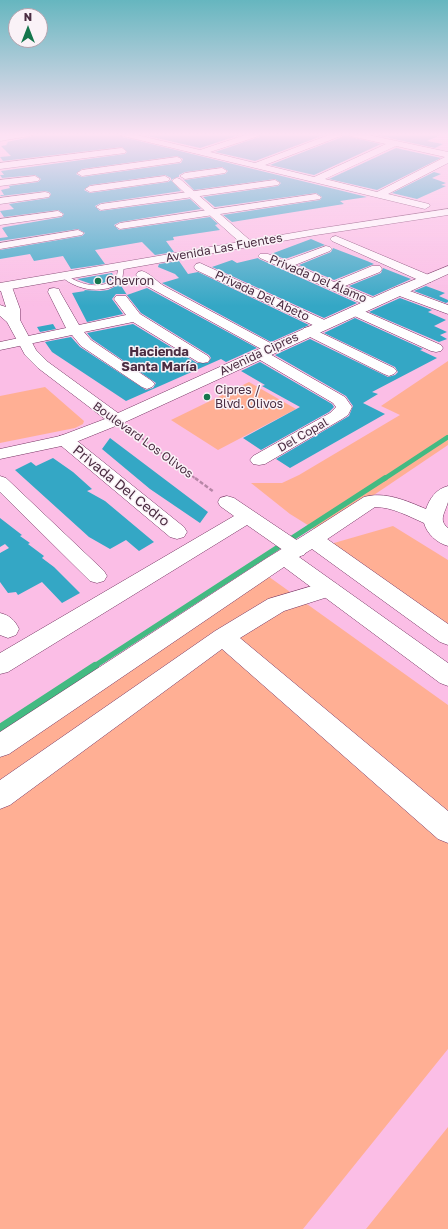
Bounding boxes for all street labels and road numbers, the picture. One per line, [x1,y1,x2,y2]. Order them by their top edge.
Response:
street label: Avenida Las Fuentes [164,231,284,265]
street label: Privada Del Álamo [267,252,369,306]
street label: Privada Del Abeto [212,268,312,324]
street label: Avenida Cipres [217,329,301,379]
street label: Boulevard Los Olivos [90,399,196,481]
street label: Del Copal [275,415,331,455]
street label: Privada Del Cedro [69,442,173,530]

